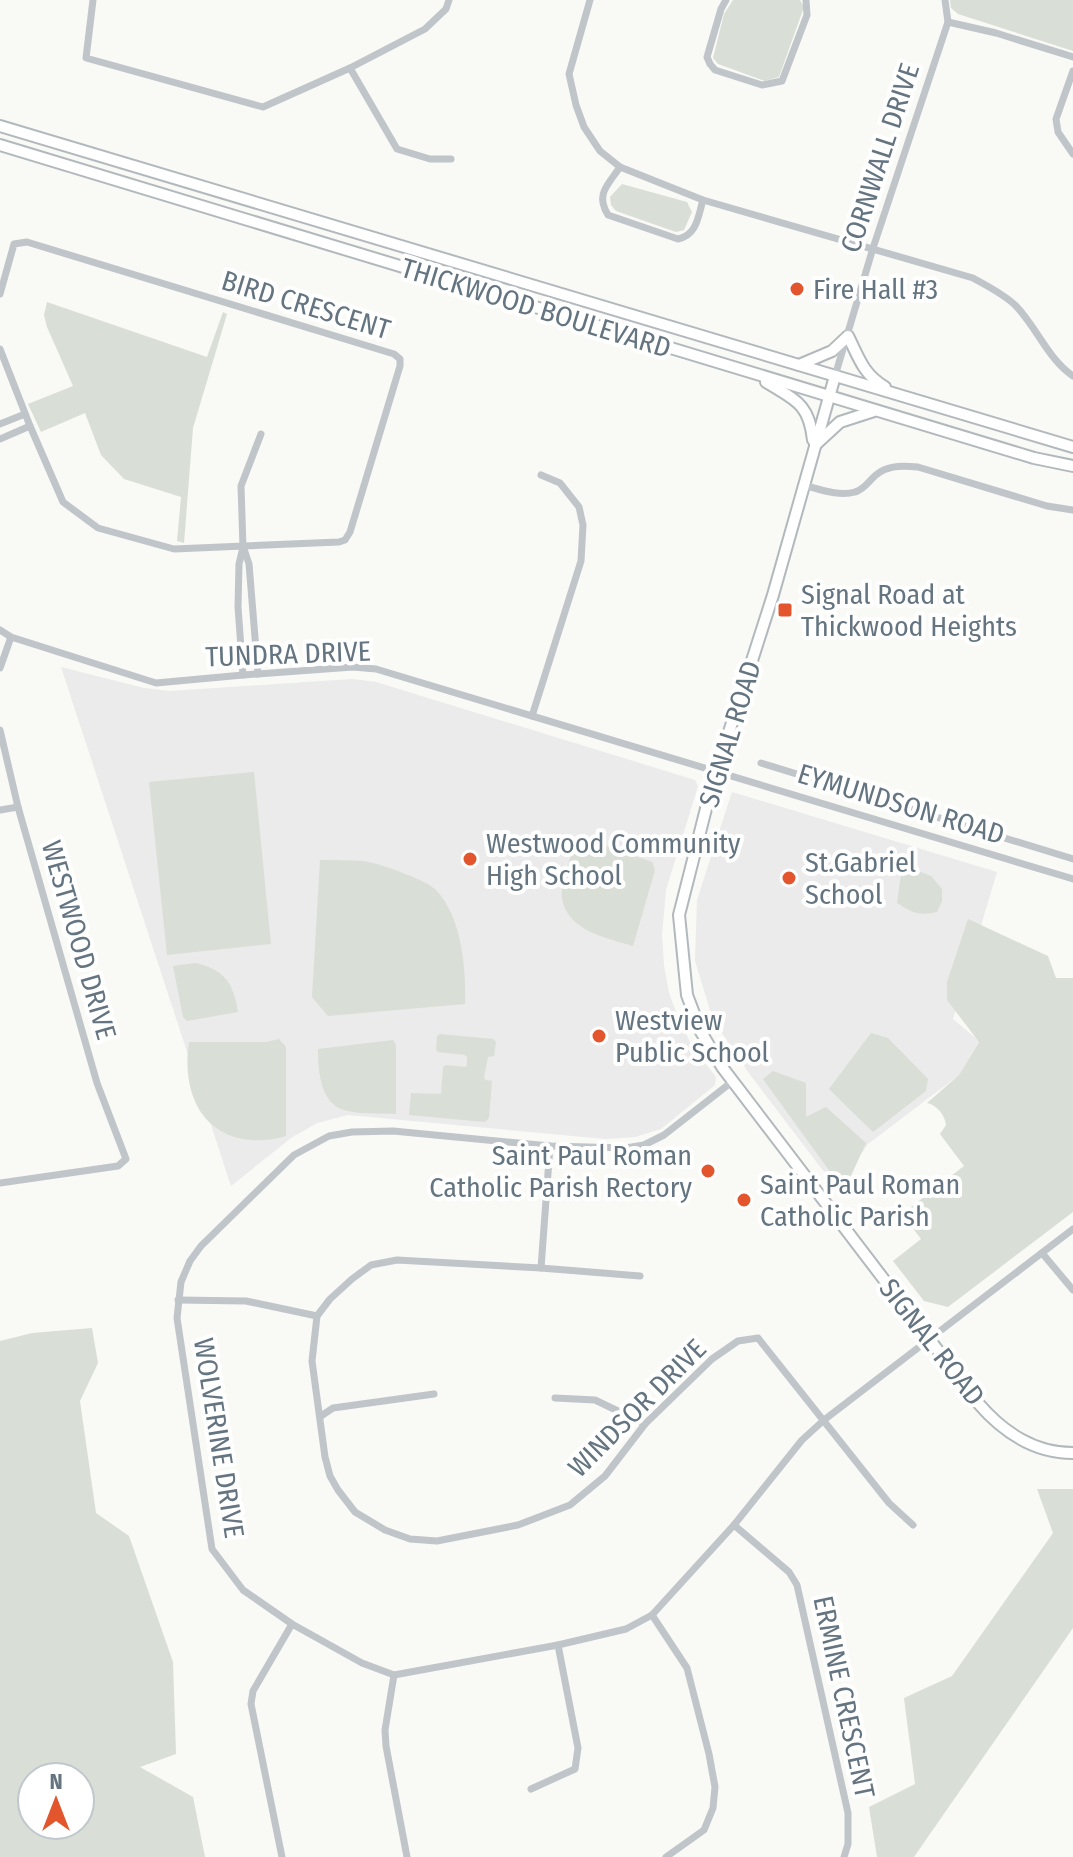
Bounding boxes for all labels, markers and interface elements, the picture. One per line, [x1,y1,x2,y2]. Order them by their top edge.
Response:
street label: CORNWALL DRIVE [834,59,926,257]
street label: THICKWOOD BOULEVARD [397,251,675,365]
street label: BIRD CRESCENT [218,264,394,346]
place label: Fire Hall #3 [813,273,938,306]
marker: Fire Hall #3 [788,280,806,298]
place label: Signal Road at Thickwood Heights [801,578,1017,643]
marker: Signal Road at Thickwood Heights [776,601,794,619]
street label: TUNDRA DRIVE [205,635,371,673]
street label: SIGNAL ROAD [692,657,768,811]
street label: EYMUNDSON ROAD [794,757,1008,851]
place label: Westwood Community High School [486,827,741,892]
street label: WESTWOOD DRIVE [35,837,123,1043]
place label: St.Gabriel School [805,846,916,911]
marker: Westwood Community High School [461,850,479,868]
marker: St.Gabriel School [780,869,798,887]
place label: Westview Public School [615,1004,769,1069]
marker: Westview Public School [590,1027,608,1045]
place label: Saint Paul Roman Catholic Parish Rectory [429,1139,693,1204]
marker: Saint Paul Roman Catholic Parish Rectory [699,1162,717,1180]
place label: Saint Paul Roman Catholic Parish [760,1168,960,1233]
marker: Saint Paul Roman Catholic Parish [735,1191,753,1209]
street label: SIGNAL ROAD [872,1272,992,1412]
street label: WINDSOR DRIVE [561,1332,713,1484]
street label: WOLVERINE DRIVE [187,1336,251,1540]
street label: ERMINE CRESCENT [806,1593,882,1801]
north arrow [16,1761,96,1841]
text: N [49,1768,63,1795]

